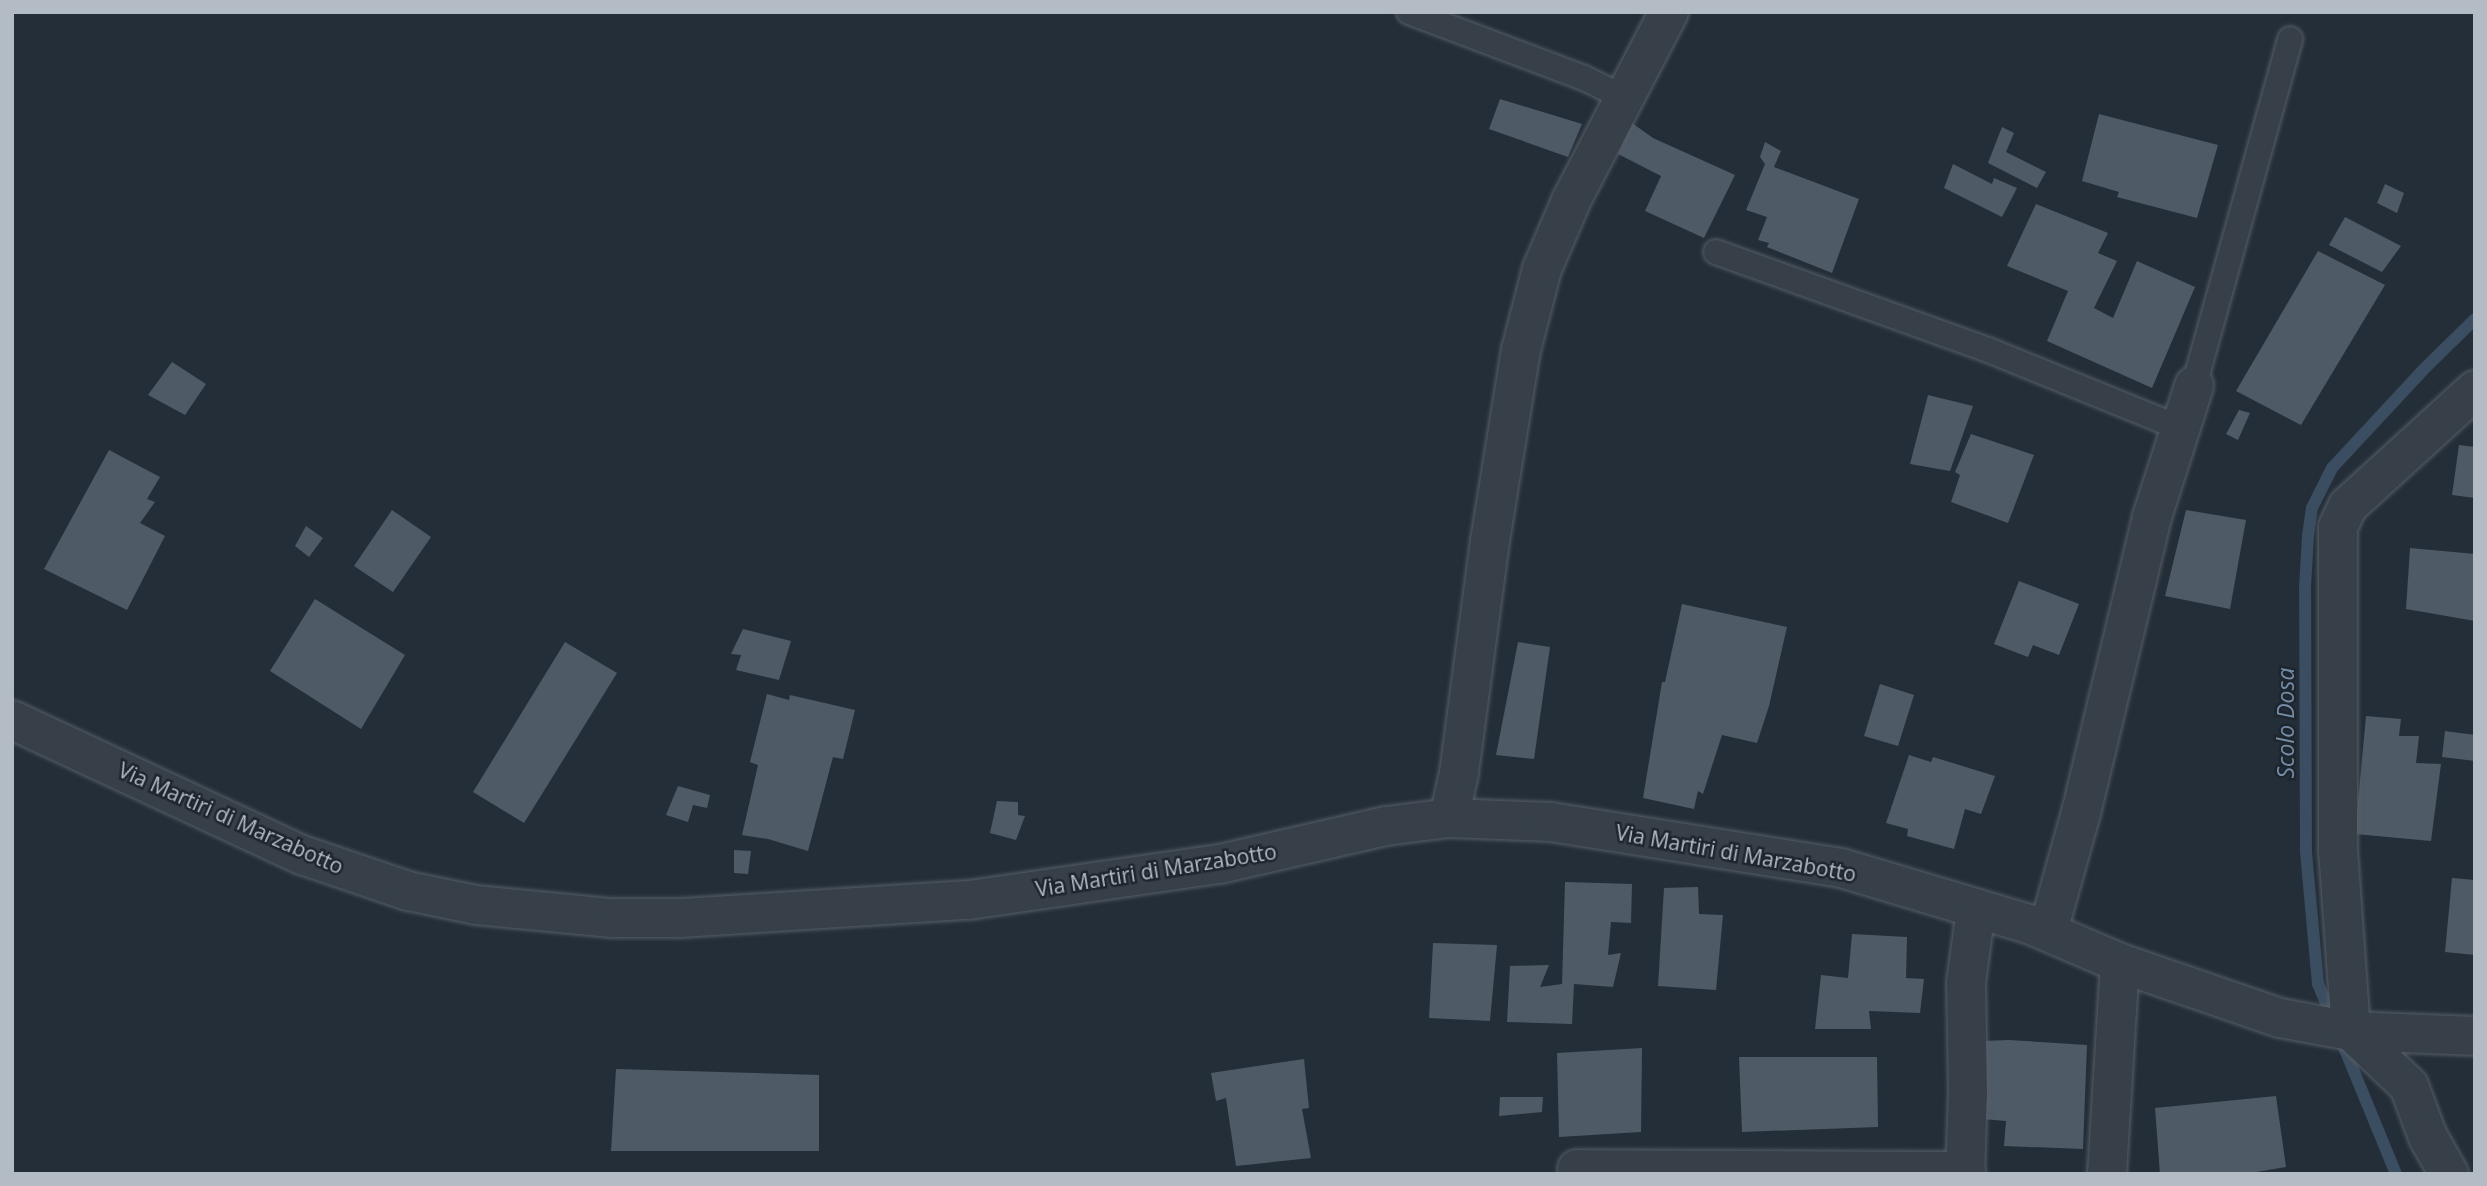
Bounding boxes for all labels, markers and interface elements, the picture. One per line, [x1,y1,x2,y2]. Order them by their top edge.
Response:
water label: Scolo Dosa [2271,668,2299,778]
street label: Via Martiri di Marzabotto [115,757,347,879]
street label: Via Martiri di Marzabotto [1614,819,1858,887]
street label: Via Martiri di Marzabotto [1034,839,1278,901]

